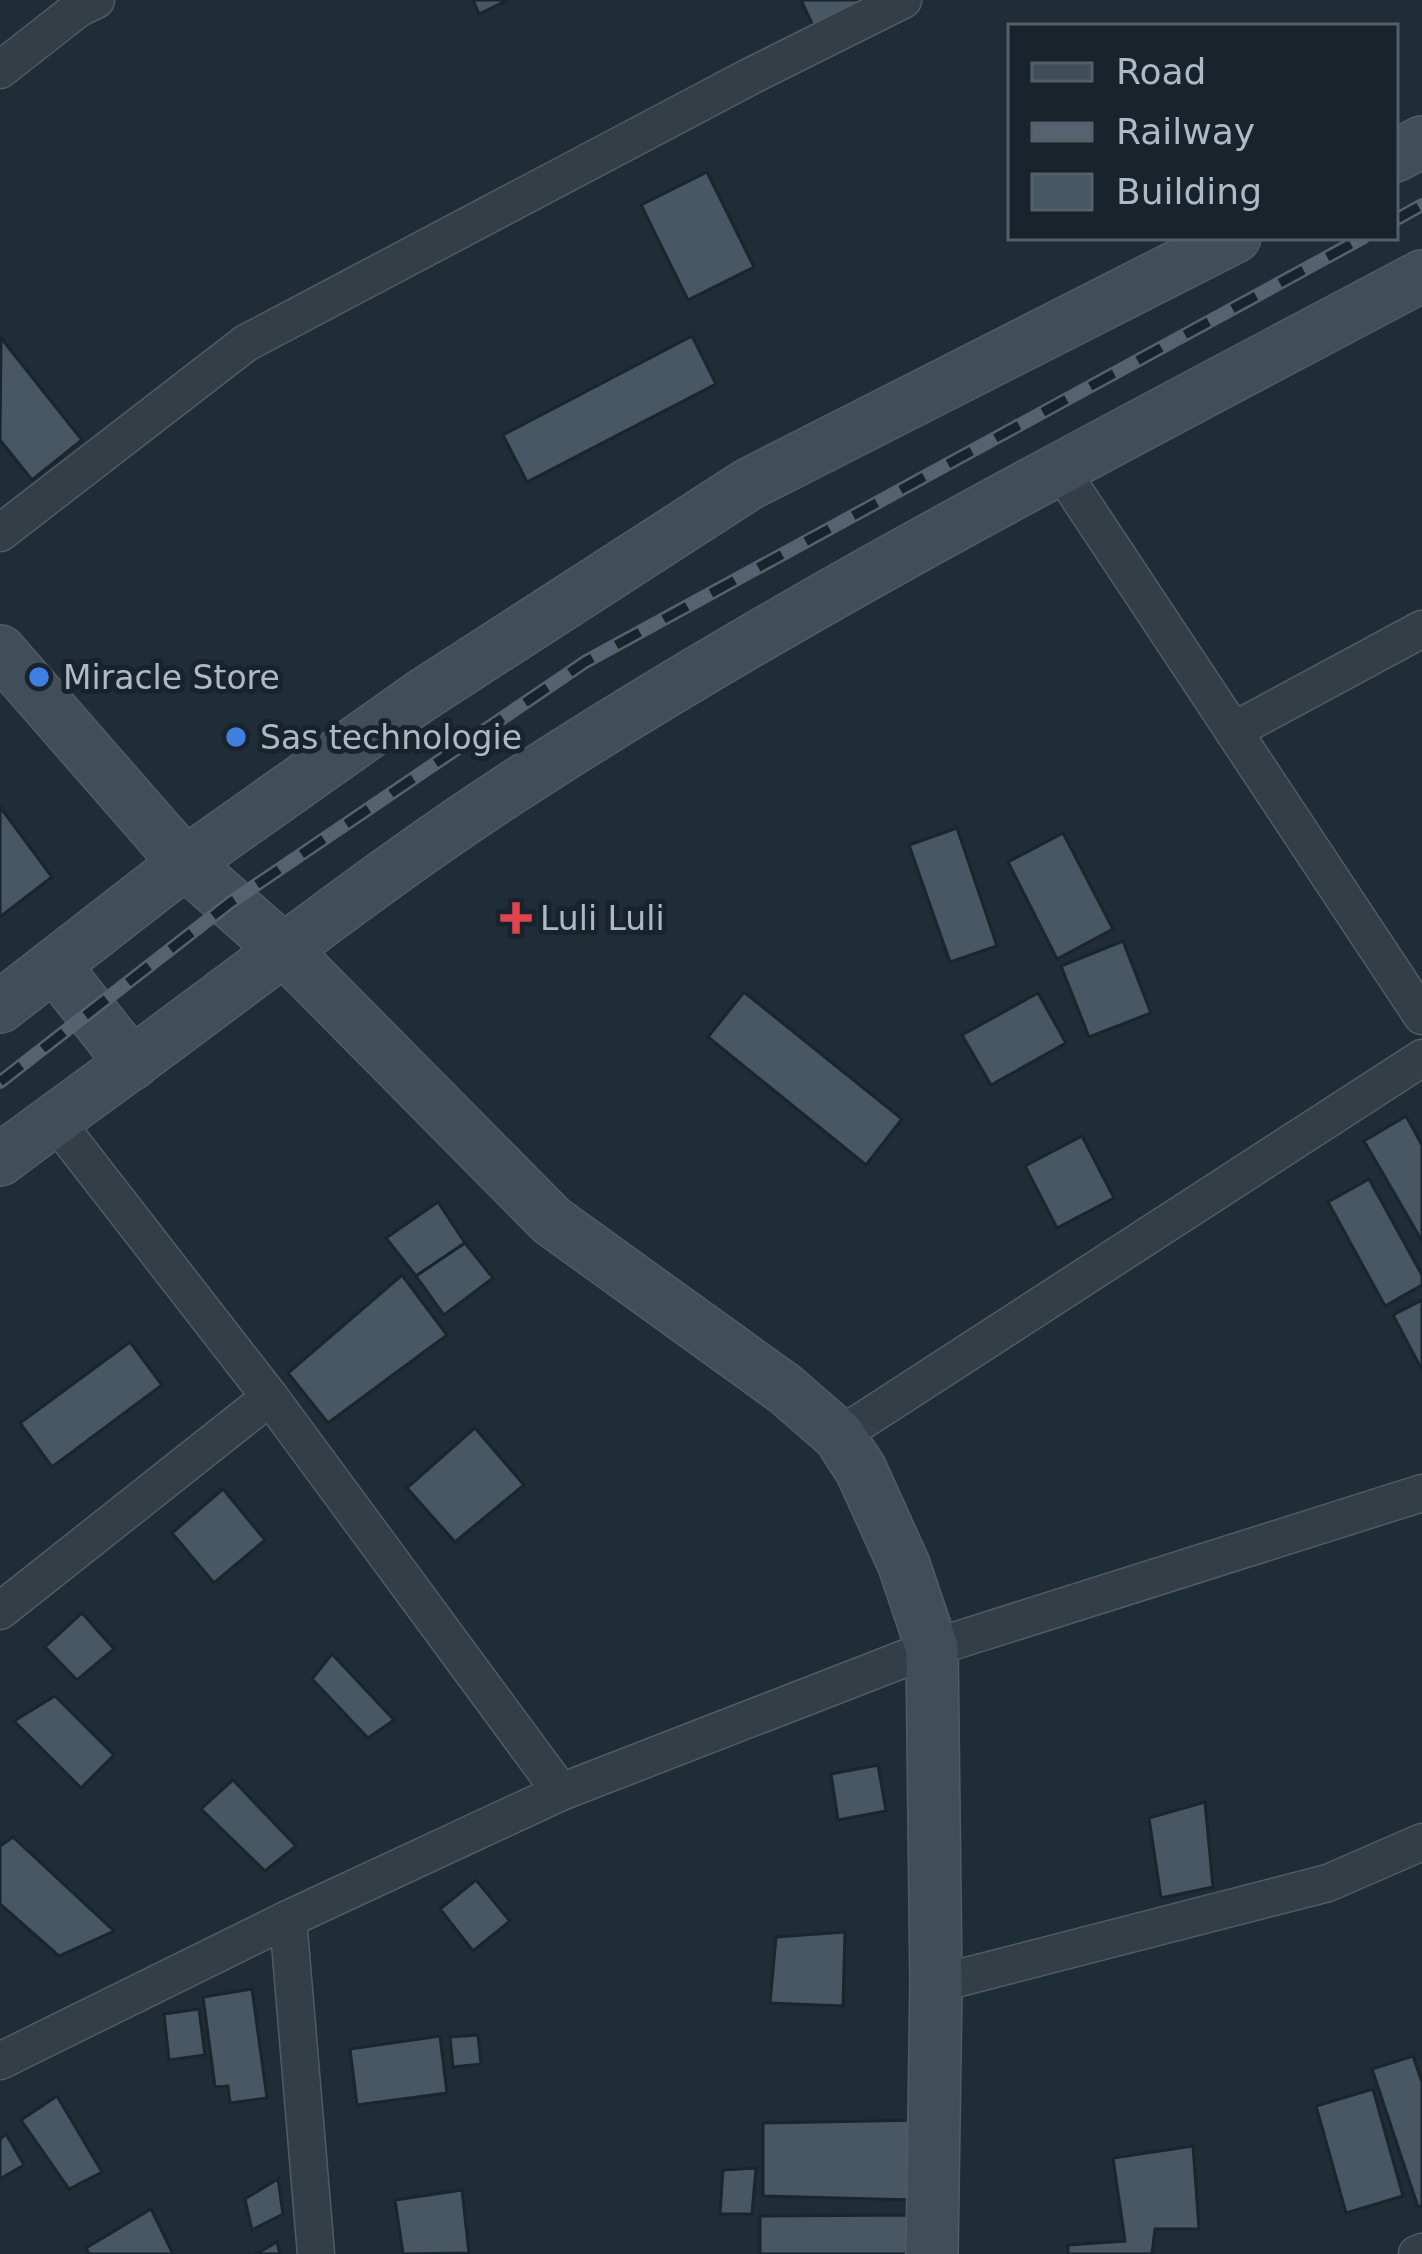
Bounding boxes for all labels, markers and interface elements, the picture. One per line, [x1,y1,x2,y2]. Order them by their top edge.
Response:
legend [1008,24,1398,240]
text: Road [1116,51,1206,92]
text: Railway [1116,111,1255,152]
text: Building [1116,171,1262,212]
place label: Miracle Store [63,658,280,697]
marker: Miracle Store [26,664,52,690]
place label: Sas technologie [260,718,522,757]
marker: Sas technologie [223,724,249,750]
place label: Luli Luli [540,899,665,938]
marker: Luli Luli [503,905,529,931]

